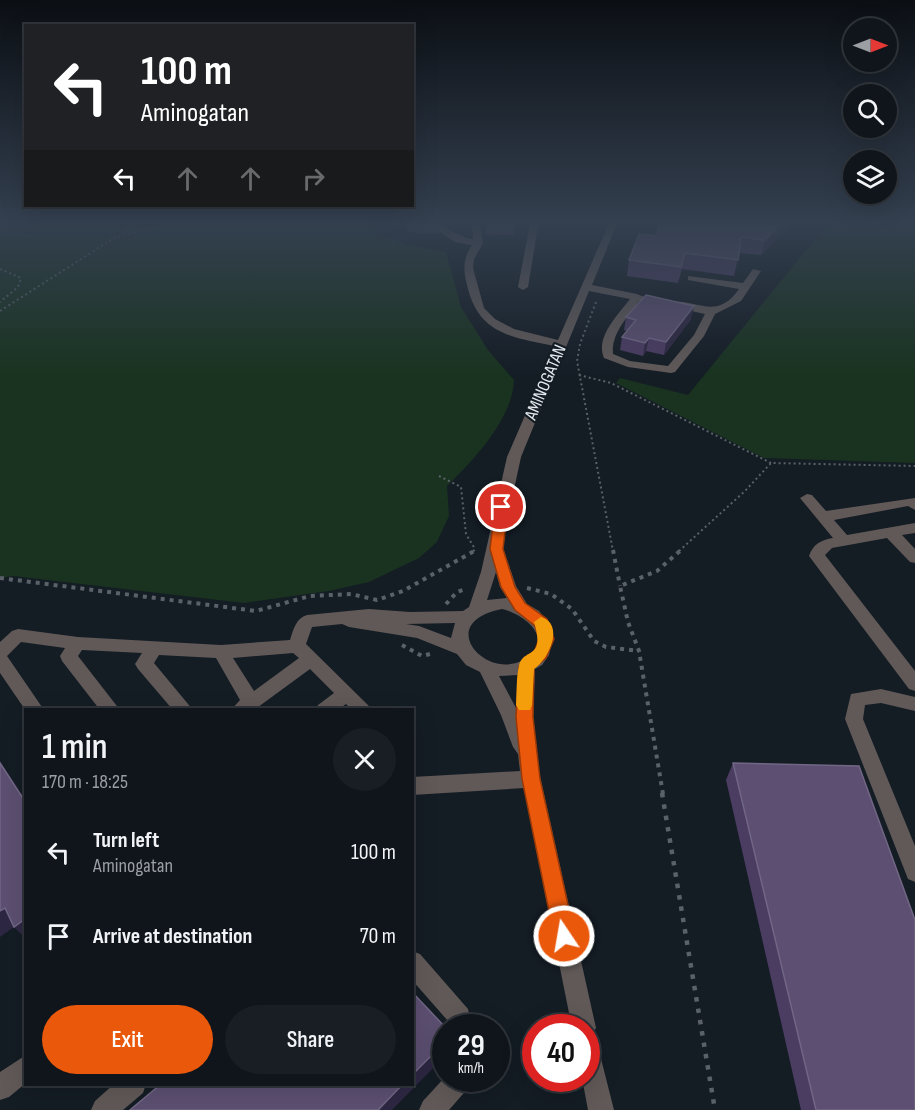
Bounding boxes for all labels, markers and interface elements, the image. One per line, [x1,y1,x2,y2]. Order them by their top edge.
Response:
north arrow [843,18,897,72]
map controls [843,18,897,204]
text: 100 m [141,46,232,97]
icon: left [42,48,120,126]
button: search [843,84,897,138]
text: Aminogatan [141,97,249,129]
button: layers [843,150,897,204]
icon: left [108,162,141,195]
icon: ahead [171,162,204,195]
icon: ahead [234,162,267,195]
icon: right [297,162,330,195]
street label: AMINOGATAN [520,341,571,424]
pin [475,481,526,532]
icon: arrive [484,490,517,523]
text: 1 min [42,726,107,769]
button: close [333,728,396,791]
text: 170 m · 18:25 [42,770,128,794]
text: Turn left [93,827,159,854]
icon: left [42,836,75,869]
text: 100 m [351,839,396,866]
text: Aminogatan [93,854,173,878]
position arrow [532,904,596,968]
icon: arrive [42,920,75,953]
text: Arrive at destination [93,923,252,950]
text: 70 m [360,923,396,950]
button: Exit [42,1005,213,1074]
button: Share [225,1005,396,1074]
speed limit sign: 40 [522,1014,600,1092]
text: 29 [457,1028,485,1064]
text: km/h [458,1059,484,1078]

